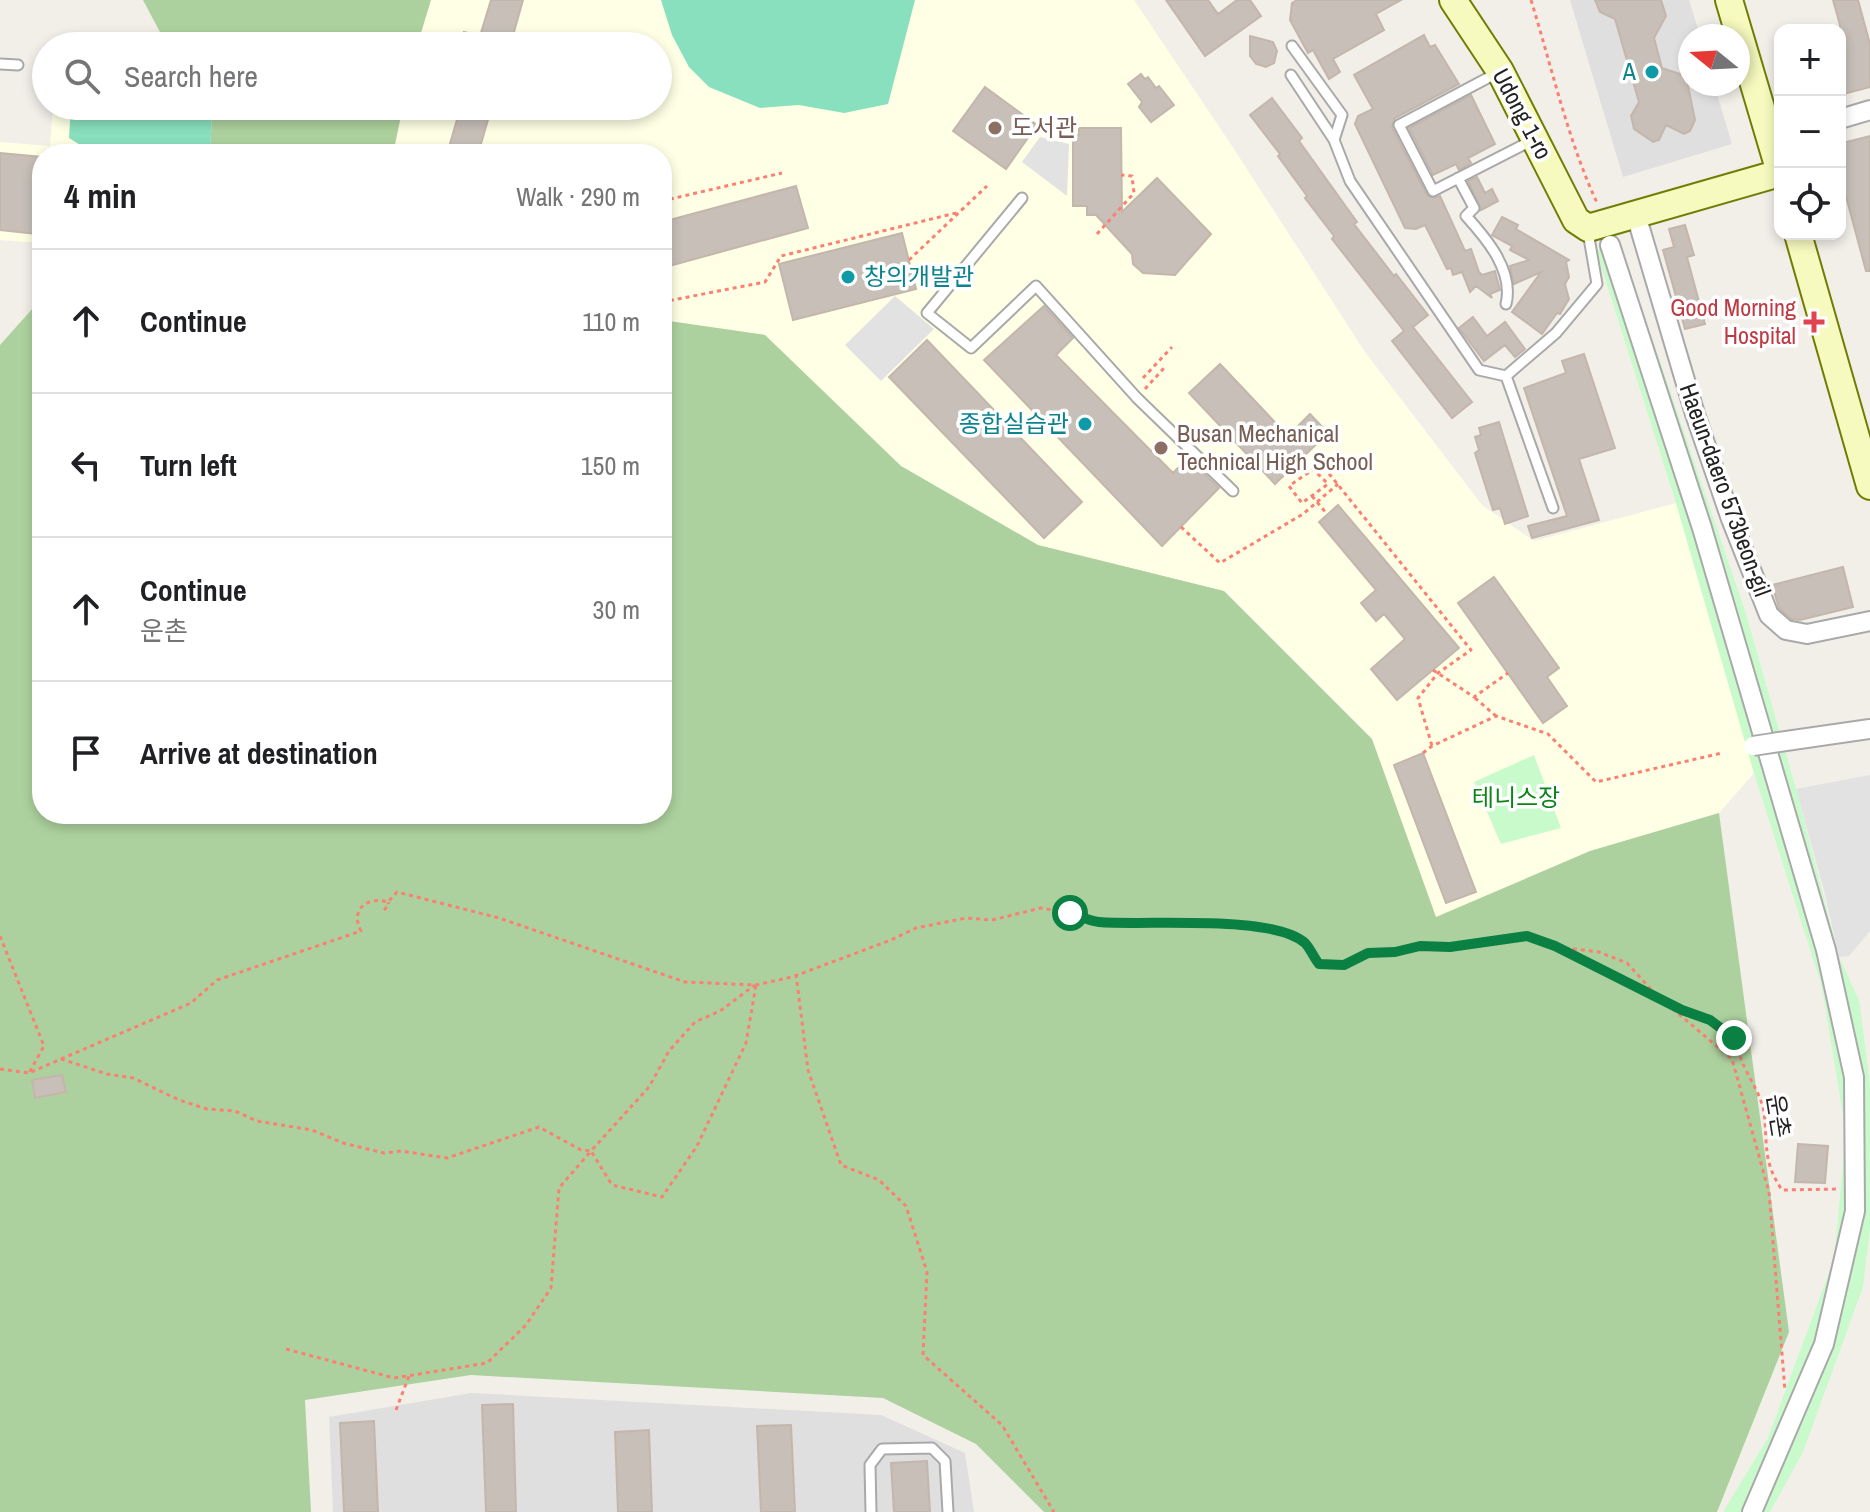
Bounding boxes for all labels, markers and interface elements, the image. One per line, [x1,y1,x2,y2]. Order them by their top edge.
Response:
north arrow [1678,24,1750,96]
map controls [1774,24,1846,240]
button: + [1774,24,1846,96]
search box [32,32,672,120]
icon: search [60,54,104,98]
place label: A [1622,55,1637,87]
text: Search here [124,56,258,96]
street label: Udong 1-ro [1486,63,1560,165]
marker: A [1643,63,1661,81]
button: − [1774,96,1846,168]
place label: 도서관 [1011,111,1077,143]
marker: 도서관 [986,119,1004,137]
button: locate [1774,168,1846,240]
text: 4 min [64,173,137,219]
text: Walk · 290 m [516,179,640,214]
place label: 창의개발관 [864,260,974,292]
marker: 창의개발관 [839,268,857,286]
place label: Good Morning Hospital [1670,291,1796,351]
icon: ahead [64,299,108,343]
text: Continue [140,301,247,341]
text: 110 m [582,304,640,339]
marker: Good Morning Hospital [1803,311,1825,333]
street label: Haeun-daero 573beon-gil [1673,379,1779,601]
place label: 종합실습관 [959,407,1069,439]
marker: 종합실습관 [1076,415,1094,433]
place label: Busan Mechanical Technical High School [1177,417,1373,477]
marker: Busan Mechanical Technical High School [1152,439,1170,457]
icon: left [64,443,108,487]
text: Turn left [140,445,237,485]
text: 150 m [581,448,640,483]
text: Continue [140,570,247,610]
icon: ahead [64,587,108,631]
text: 30 m [593,592,640,627]
text: 운촌 [140,613,188,648]
icon: arrive [64,731,108,775]
text: Arrive at destination [140,733,378,773]
park label: 테니스장 [1472,781,1560,813]
route start [1052,895,1088,931]
route end [1716,1020,1752,1056]
street label: 운촌 [1760,1092,1798,1140]

